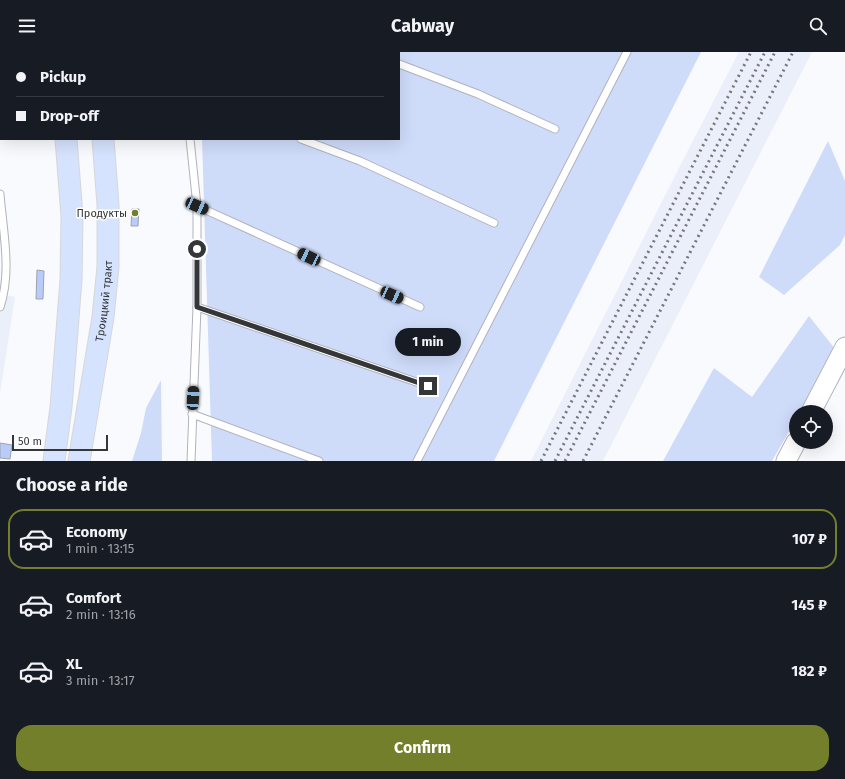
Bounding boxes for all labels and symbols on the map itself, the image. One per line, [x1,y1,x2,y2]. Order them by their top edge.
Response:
car [184,196,210,216]
place label: Продукты [76,207,127,220]
marker: Продукты [130,208,140,218]
route start [188,240,206,258]
car [296,246,322,268]
street label: Троицкий тракт [93,260,115,343]
car [379,285,405,305]
callout: 1 min [395,328,461,356]
route end [419,377,437,395]
car [186,386,200,410]
scale bar [12,433,108,452]

